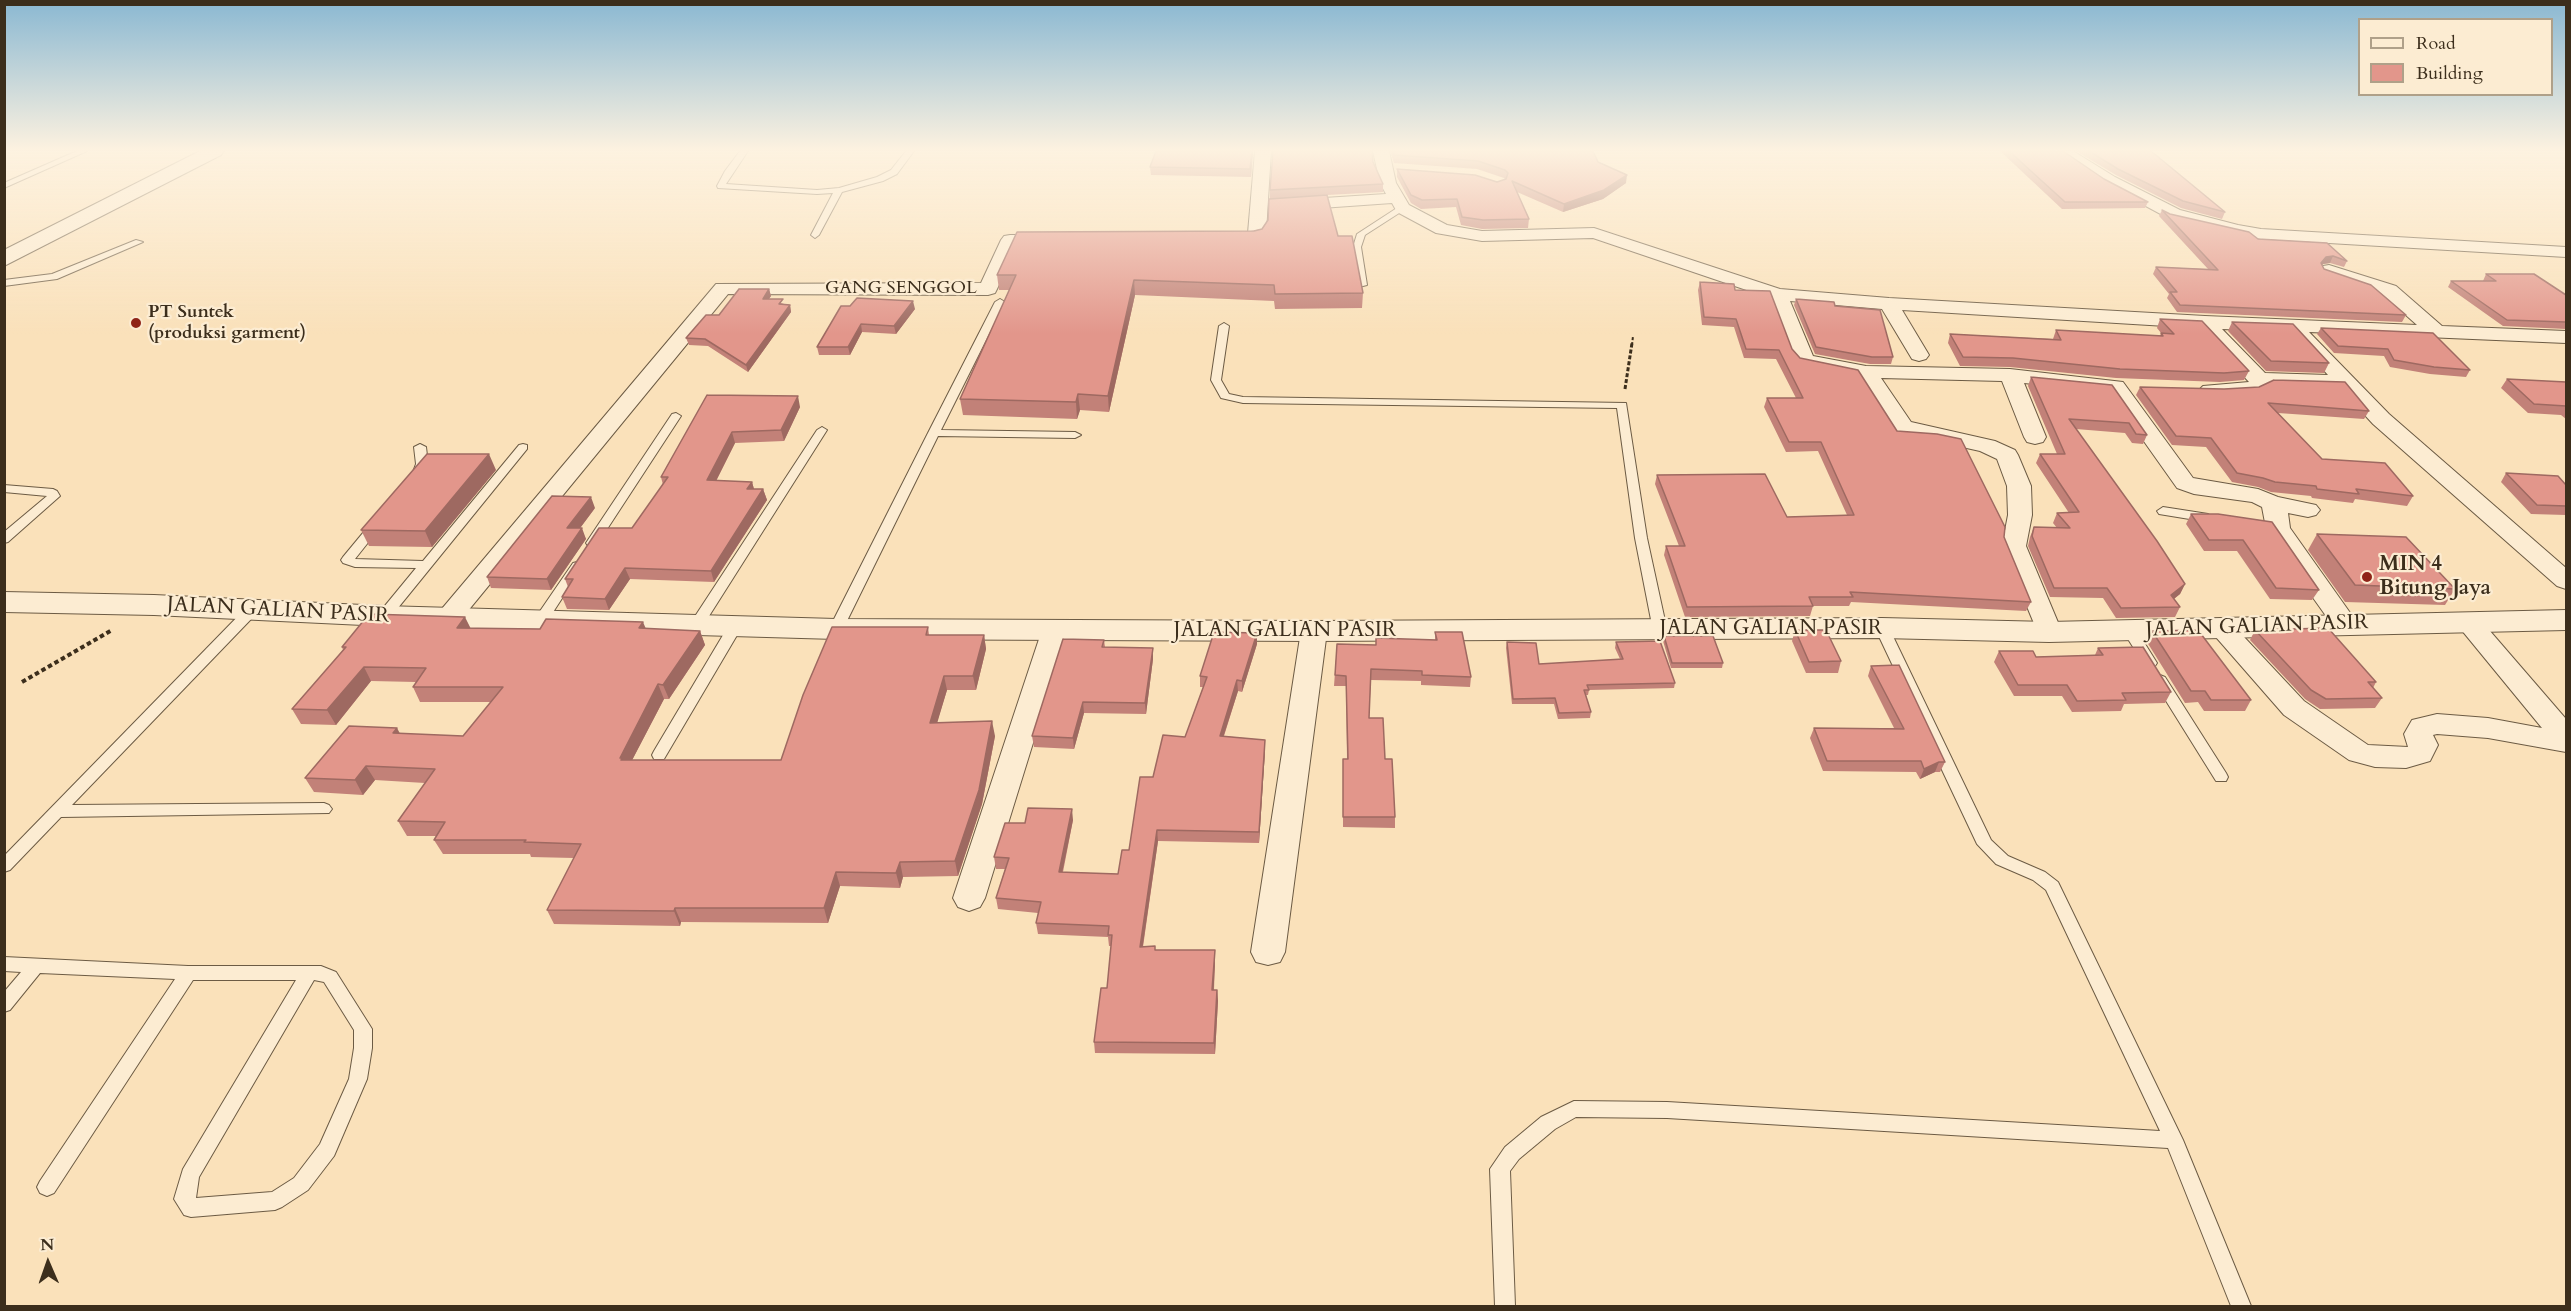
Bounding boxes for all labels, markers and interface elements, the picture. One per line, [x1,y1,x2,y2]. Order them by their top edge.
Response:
legend [2358,18,2553,96]
text: Road [2416,31,2456,56]
text: Building [2416,61,2483,86]
street label: GANG SENGGOL [825,278,977,300]
place label: PT Suntek (produksi garment) [148,302,306,344]
marker: PT Suntek (produksi garment) [129,316,143,330]
place label: MIN 4 Bitung Jaya [2379,552,2491,602]
marker: MIN 4 Bitung Jaya [2360,570,2374,584]
street label: JALAN GALIAN PASIR [166,593,390,629]
street label: JALAN GALIAN PASIR [2145,611,2369,643]
street label: JALAN GALIAN PASIR [1660,616,1882,642]
street label: JALAN GALIAN PASIR [1174,618,1396,644]
north arrow [18,1233,78,1293]
text: N [40,1234,55,1256]

